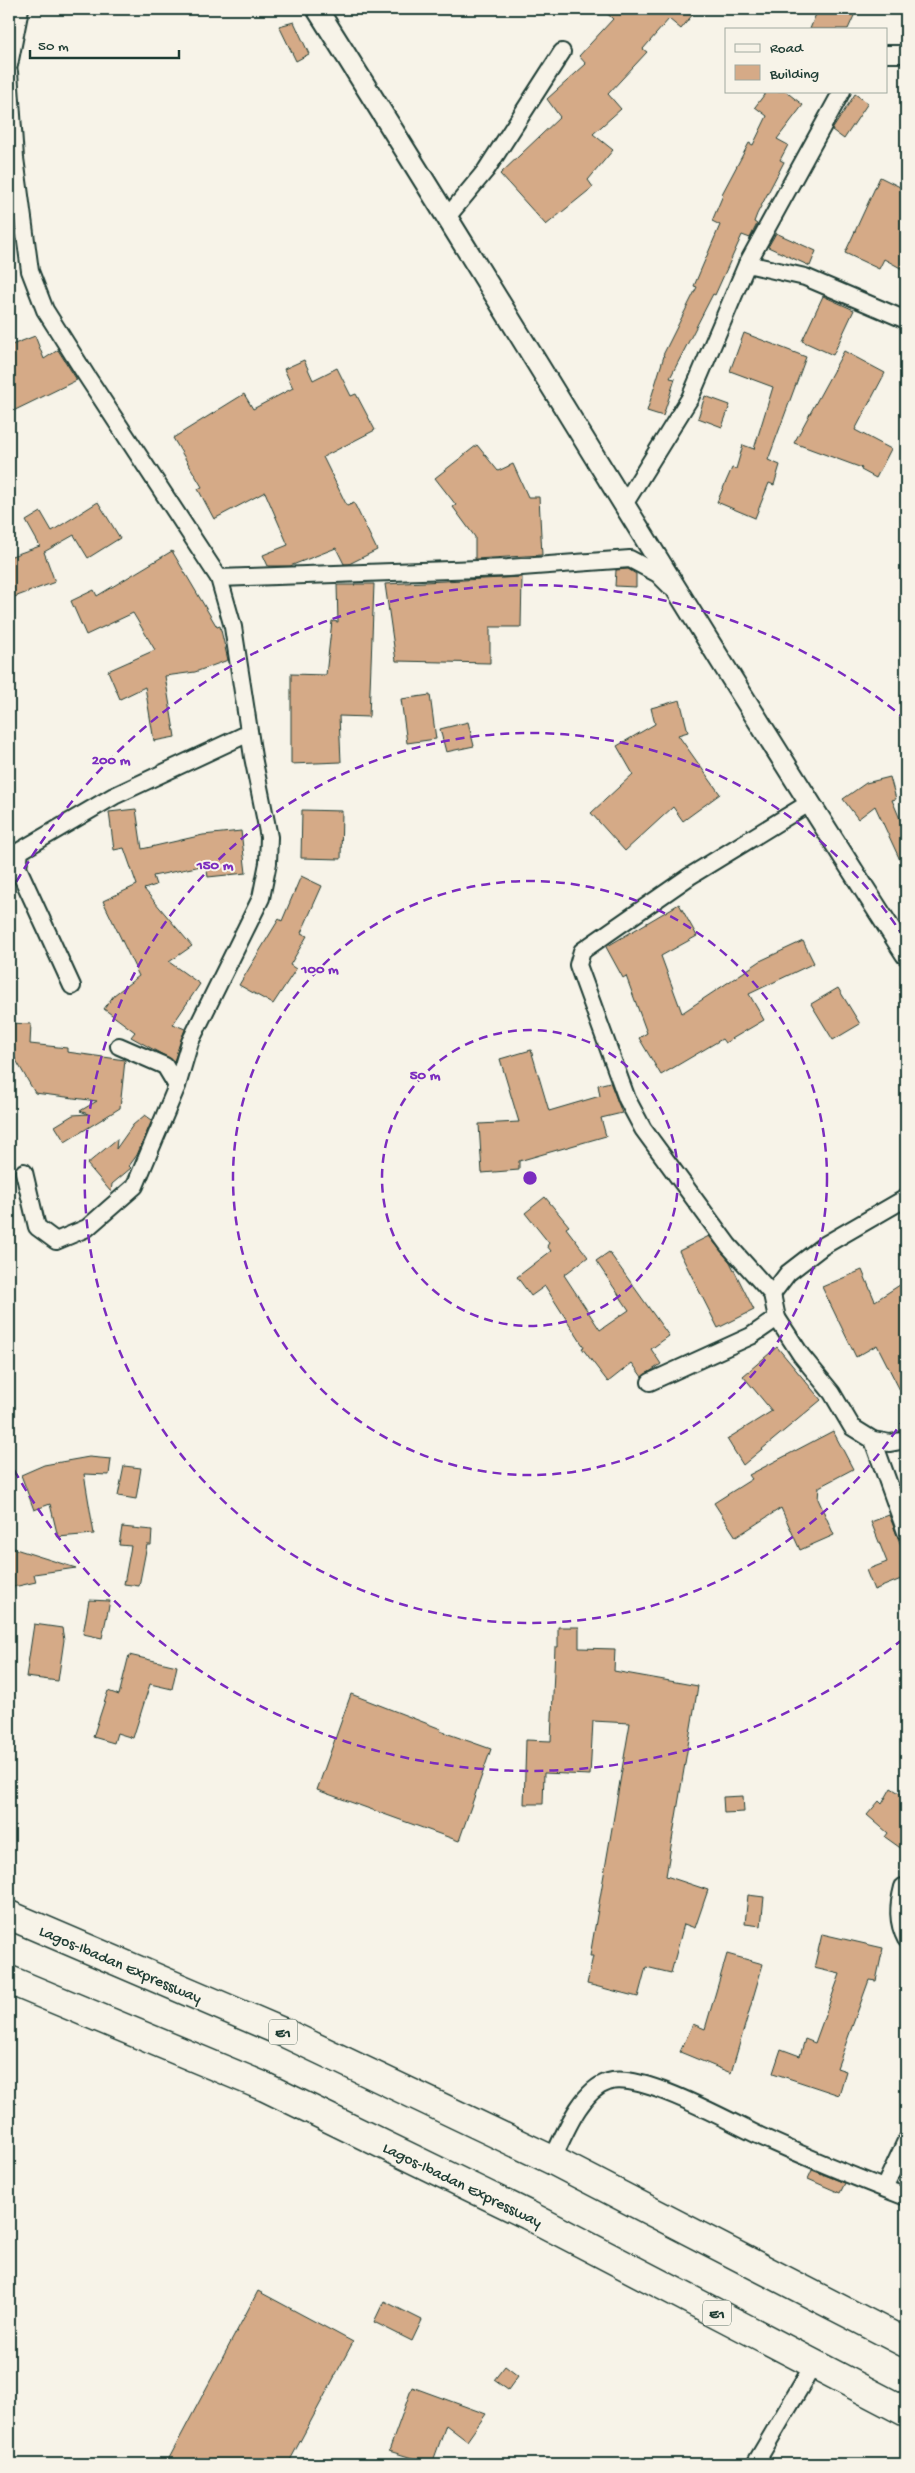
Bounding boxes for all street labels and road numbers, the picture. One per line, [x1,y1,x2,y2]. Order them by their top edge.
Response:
street label: Lagos-Ibadan Expressway [36,1923,204,2009]
road number: E1 [269,2020,297,2044]
street label: Lagos-Ibadan Expressway [379,2140,545,2234]
road number: E1 [703,2300,731,2326]

